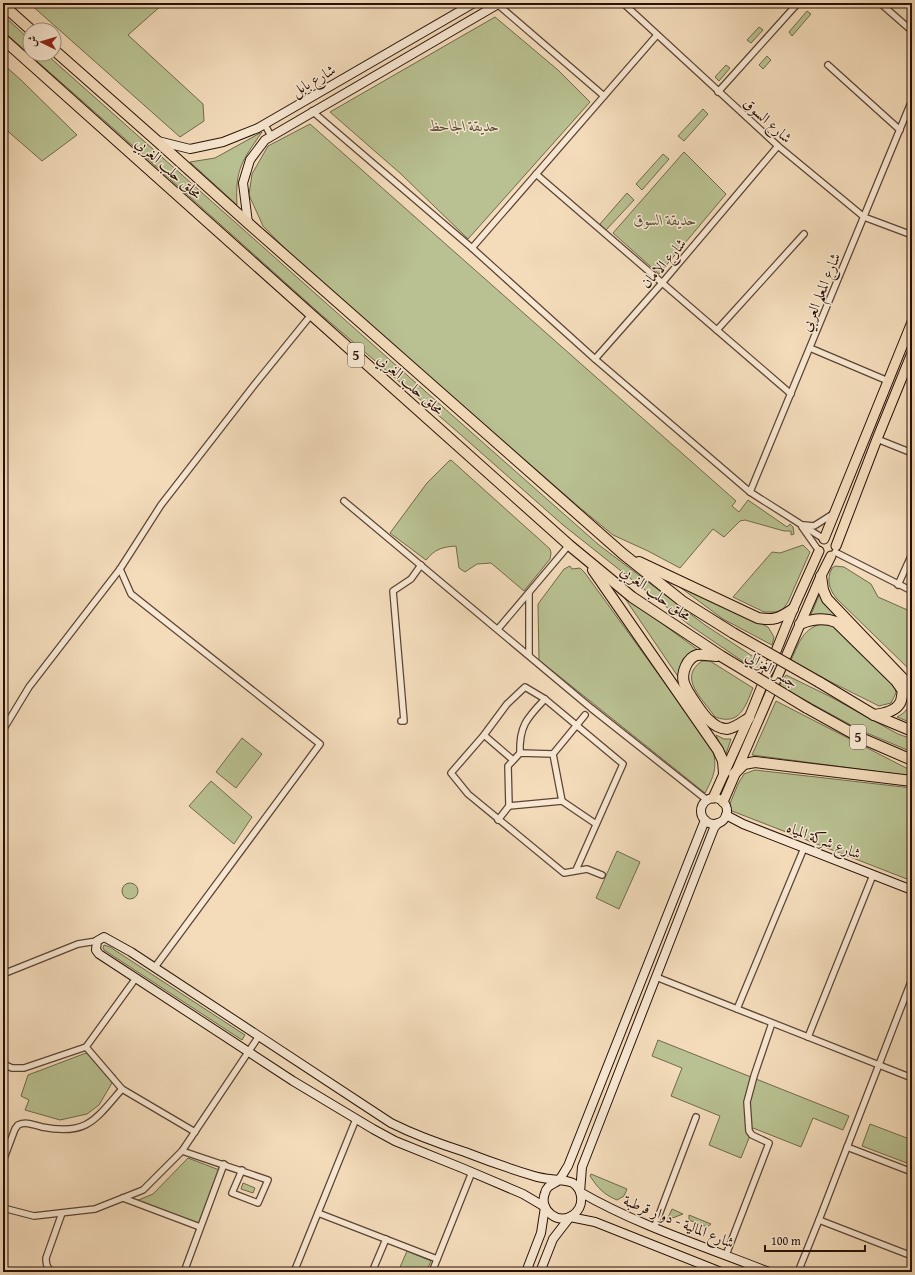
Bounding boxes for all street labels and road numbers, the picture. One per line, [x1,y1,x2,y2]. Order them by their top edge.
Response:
street label: شارع بابل [287,59,341,104]
street label: شارع السوق [737,92,797,150]
street label: محلق حلب الغربي [130,132,207,205]
street label: شارع الامان [635,233,693,295]
street label: شارع المعلم العربي [795,250,850,336]
road number: 5 [348,343,364,367]
street label: محلق حلب الغربي [372,348,449,421]
street label: محلق حلب الغربي [615,560,696,628]
street label: جسر الغزالي [741,645,802,695]
road number: 5 [850,725,866,749]
street label: شارع شركة المياه [783,816,864,867]
street label: شارع المالية - دوار قرطبة [619,1189,738,1256]

